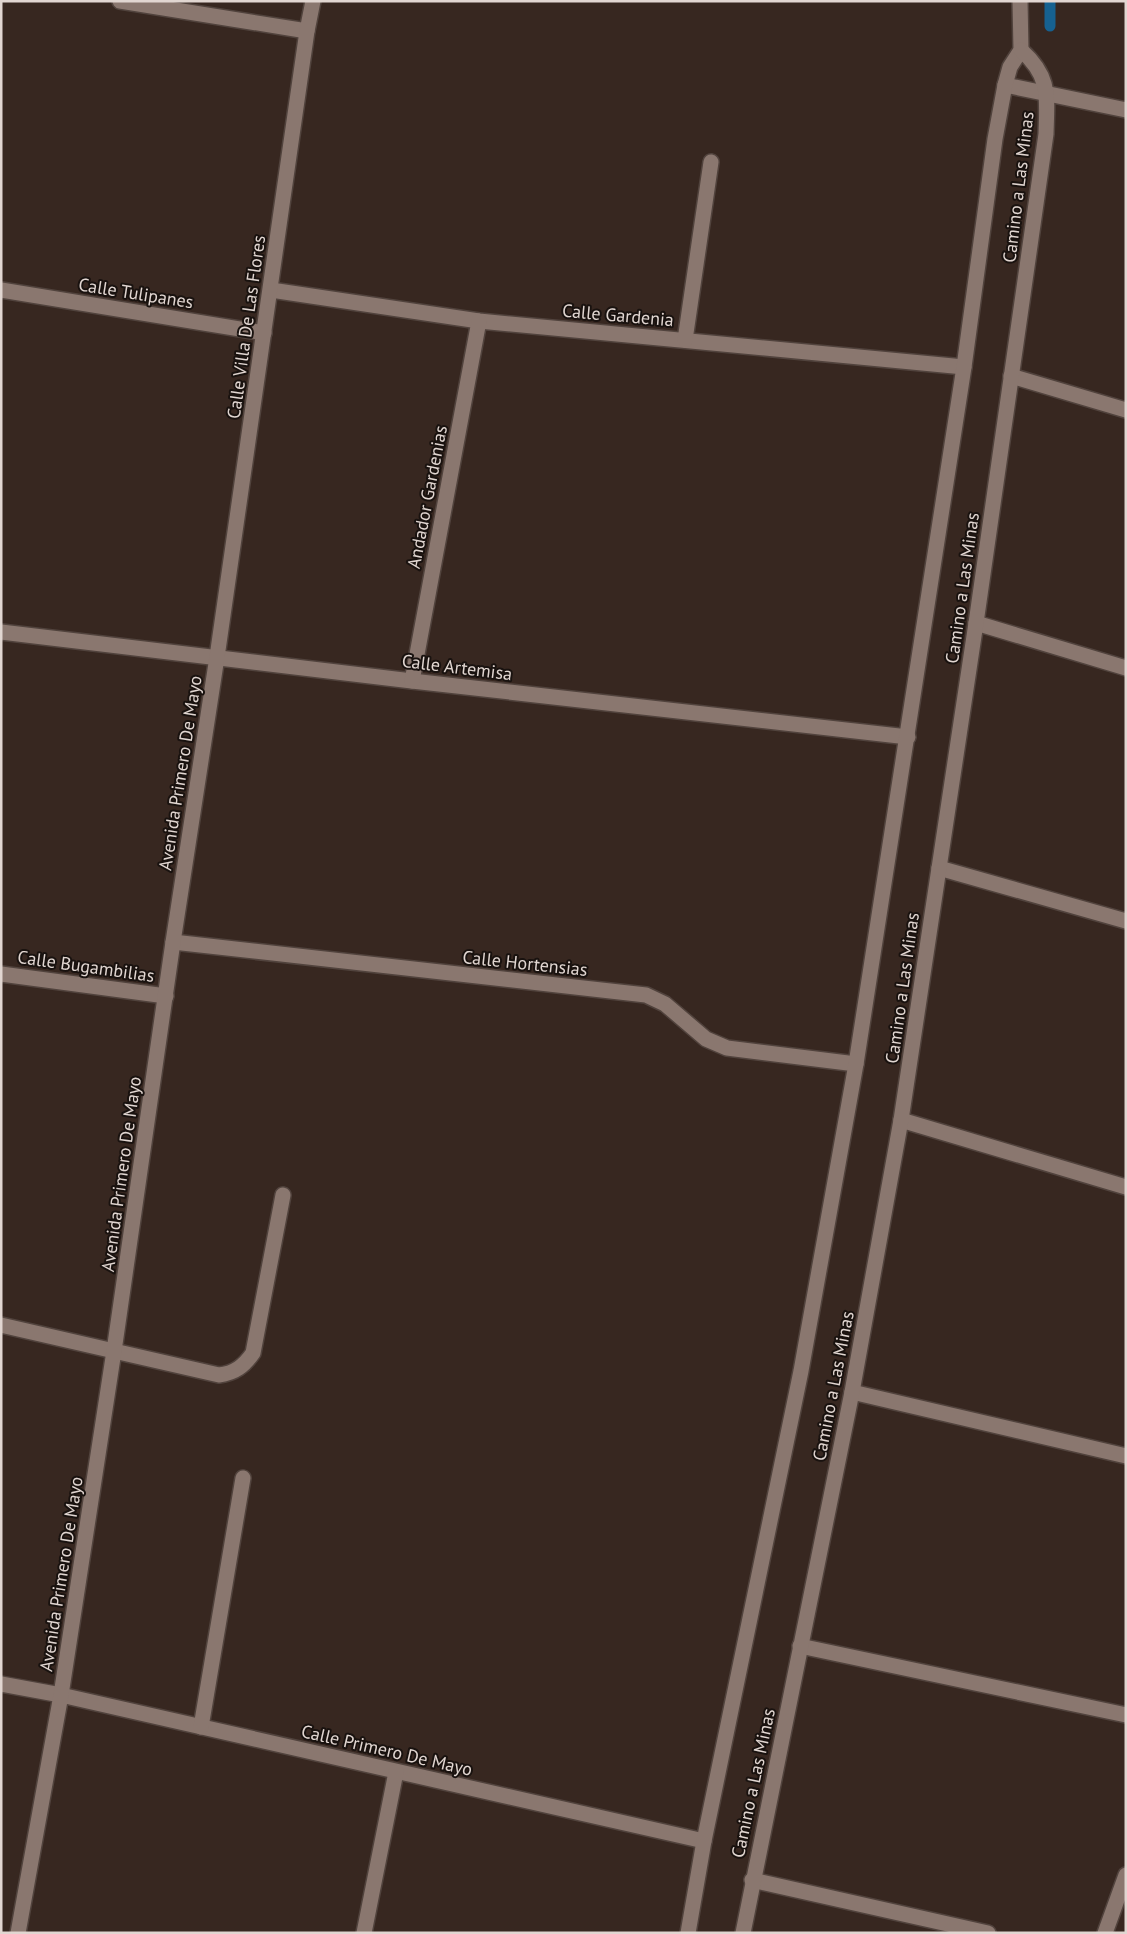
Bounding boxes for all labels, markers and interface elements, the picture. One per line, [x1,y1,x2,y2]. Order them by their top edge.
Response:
street label: Camino a Las Minas [997,110,1039,264]
street label: Calle Villa De Las Flores [222,234,270,420]
street label: Calle Tulipanes [77,273,195,313]
street label: Calle Gardenia [561,299,675,331]
street label: Andador Gardenias [402,423,452,571]
street label: Camino a Las Minas [940,511,984,665]
street label: Calle Artemisa [401,649,513,685]
street label: Avenida Primero De Mayo [153,674,207,872]
street label: Camino a Las Minas [880,911,924,1065]
street label: Calle Bugambilias [16,945,156,987]
street label: Calle Hortensias [461,945,589,981]
street label: Avenida Primero De Mayo [96,1075,146,1273]
street label: Camino a Las Minas [807,1309,859,1463]
street label: Avenida Primero De Mayo [34,1475,88,1673]
street label: Camino a Las Minas [726,1706,780,1860]
street label: Calle Primero De Mayo [299,1719,475,1781]

